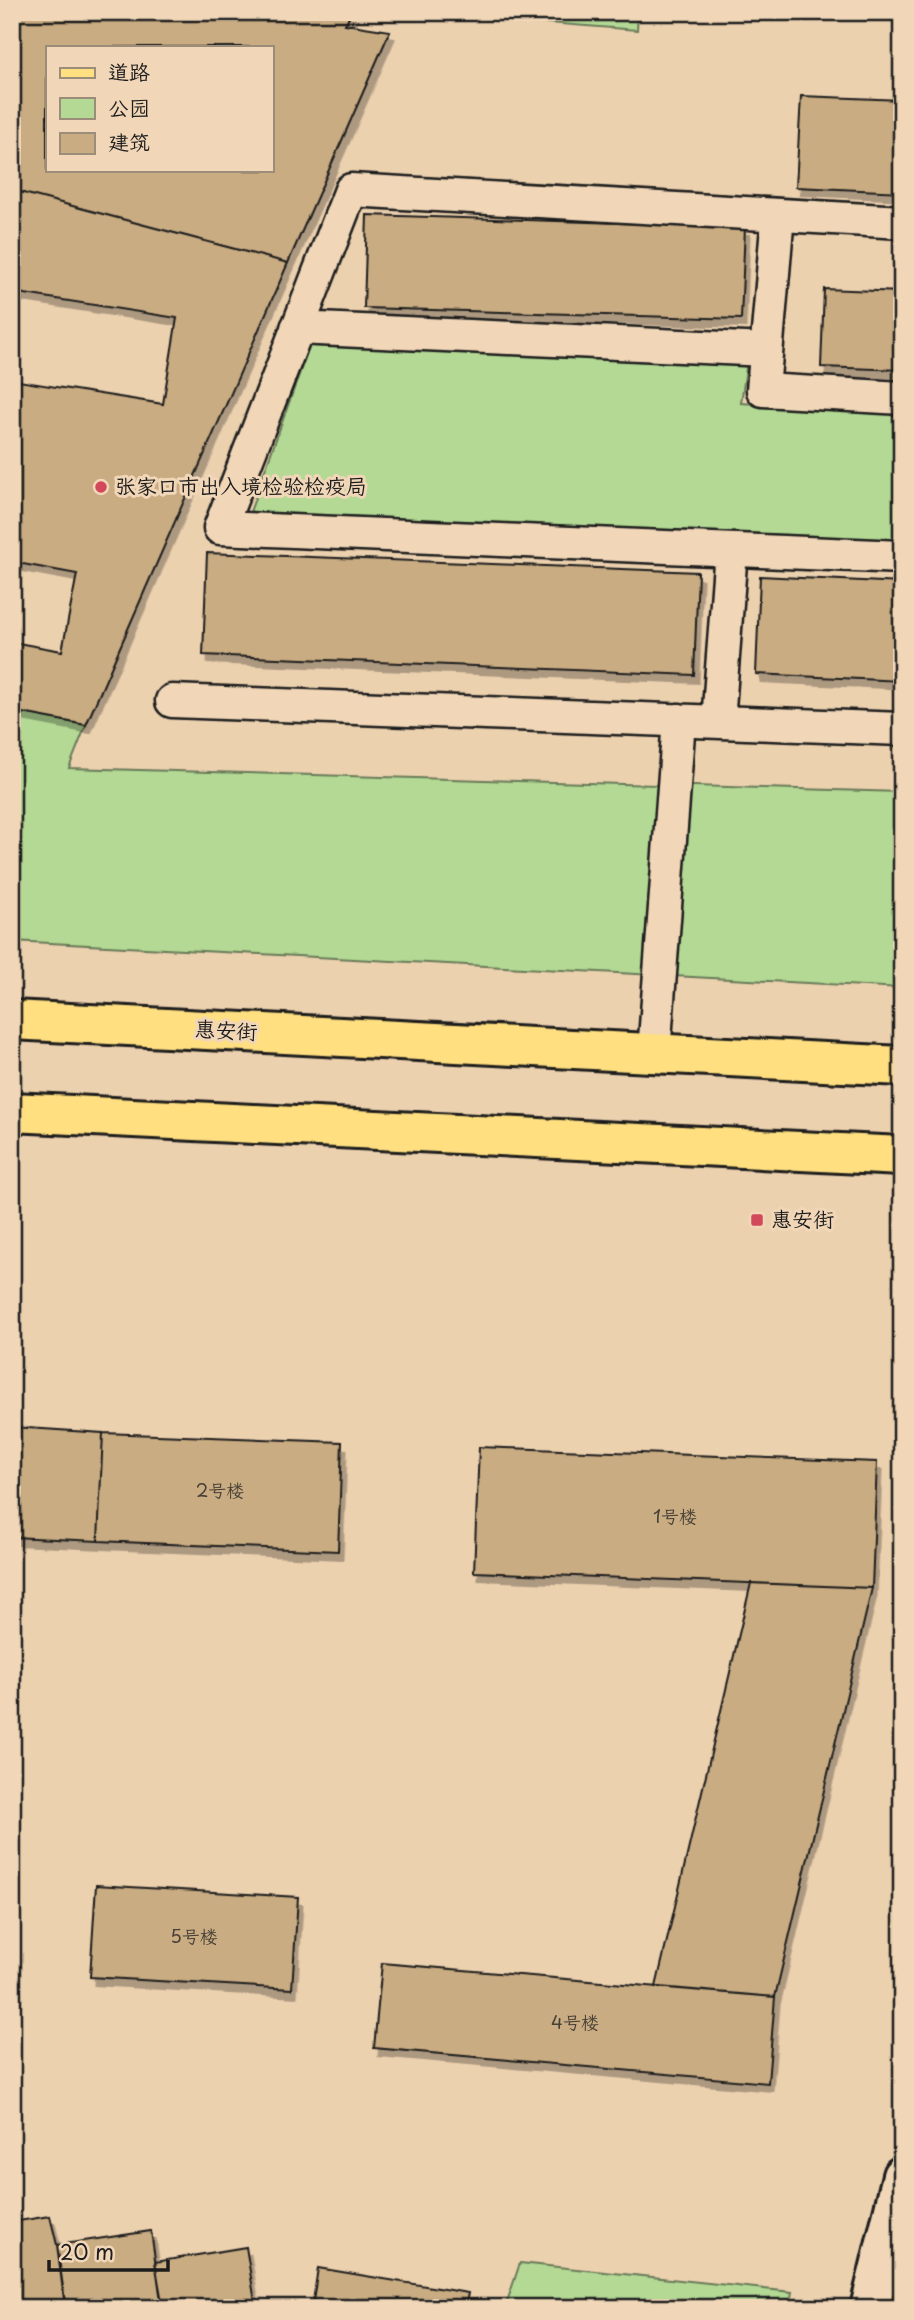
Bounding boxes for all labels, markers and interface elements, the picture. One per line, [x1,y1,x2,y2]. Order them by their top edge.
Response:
legend [46,46,273,172]
text: 道路 [108,55,150,87]
text: 公园 [108,91,150,123]
text: 建筑 [108,125,150,157]
place label: 张家口市出入境检验检疫局 [115,469,367,501]
marker: 张家口市出入境检验检疫局 [93,479,109,495]
street label: 惠安街 [194,1011,258,1047]
place label: 惠安街 [771,1202,834,1234]
marker: 惠安街 [749,1212,765,1228]
house number: 2号楼 [196,1476,244,1503]
house number: 1号楼 [653,1502,697,1529]
house number: 5号楼 [170,1922,218,1949]
house number: 4号楼 [551,2008,599,2035]
scale bar [49,2229,168,2273]
text: 20 m [60,2235,114,2267]

